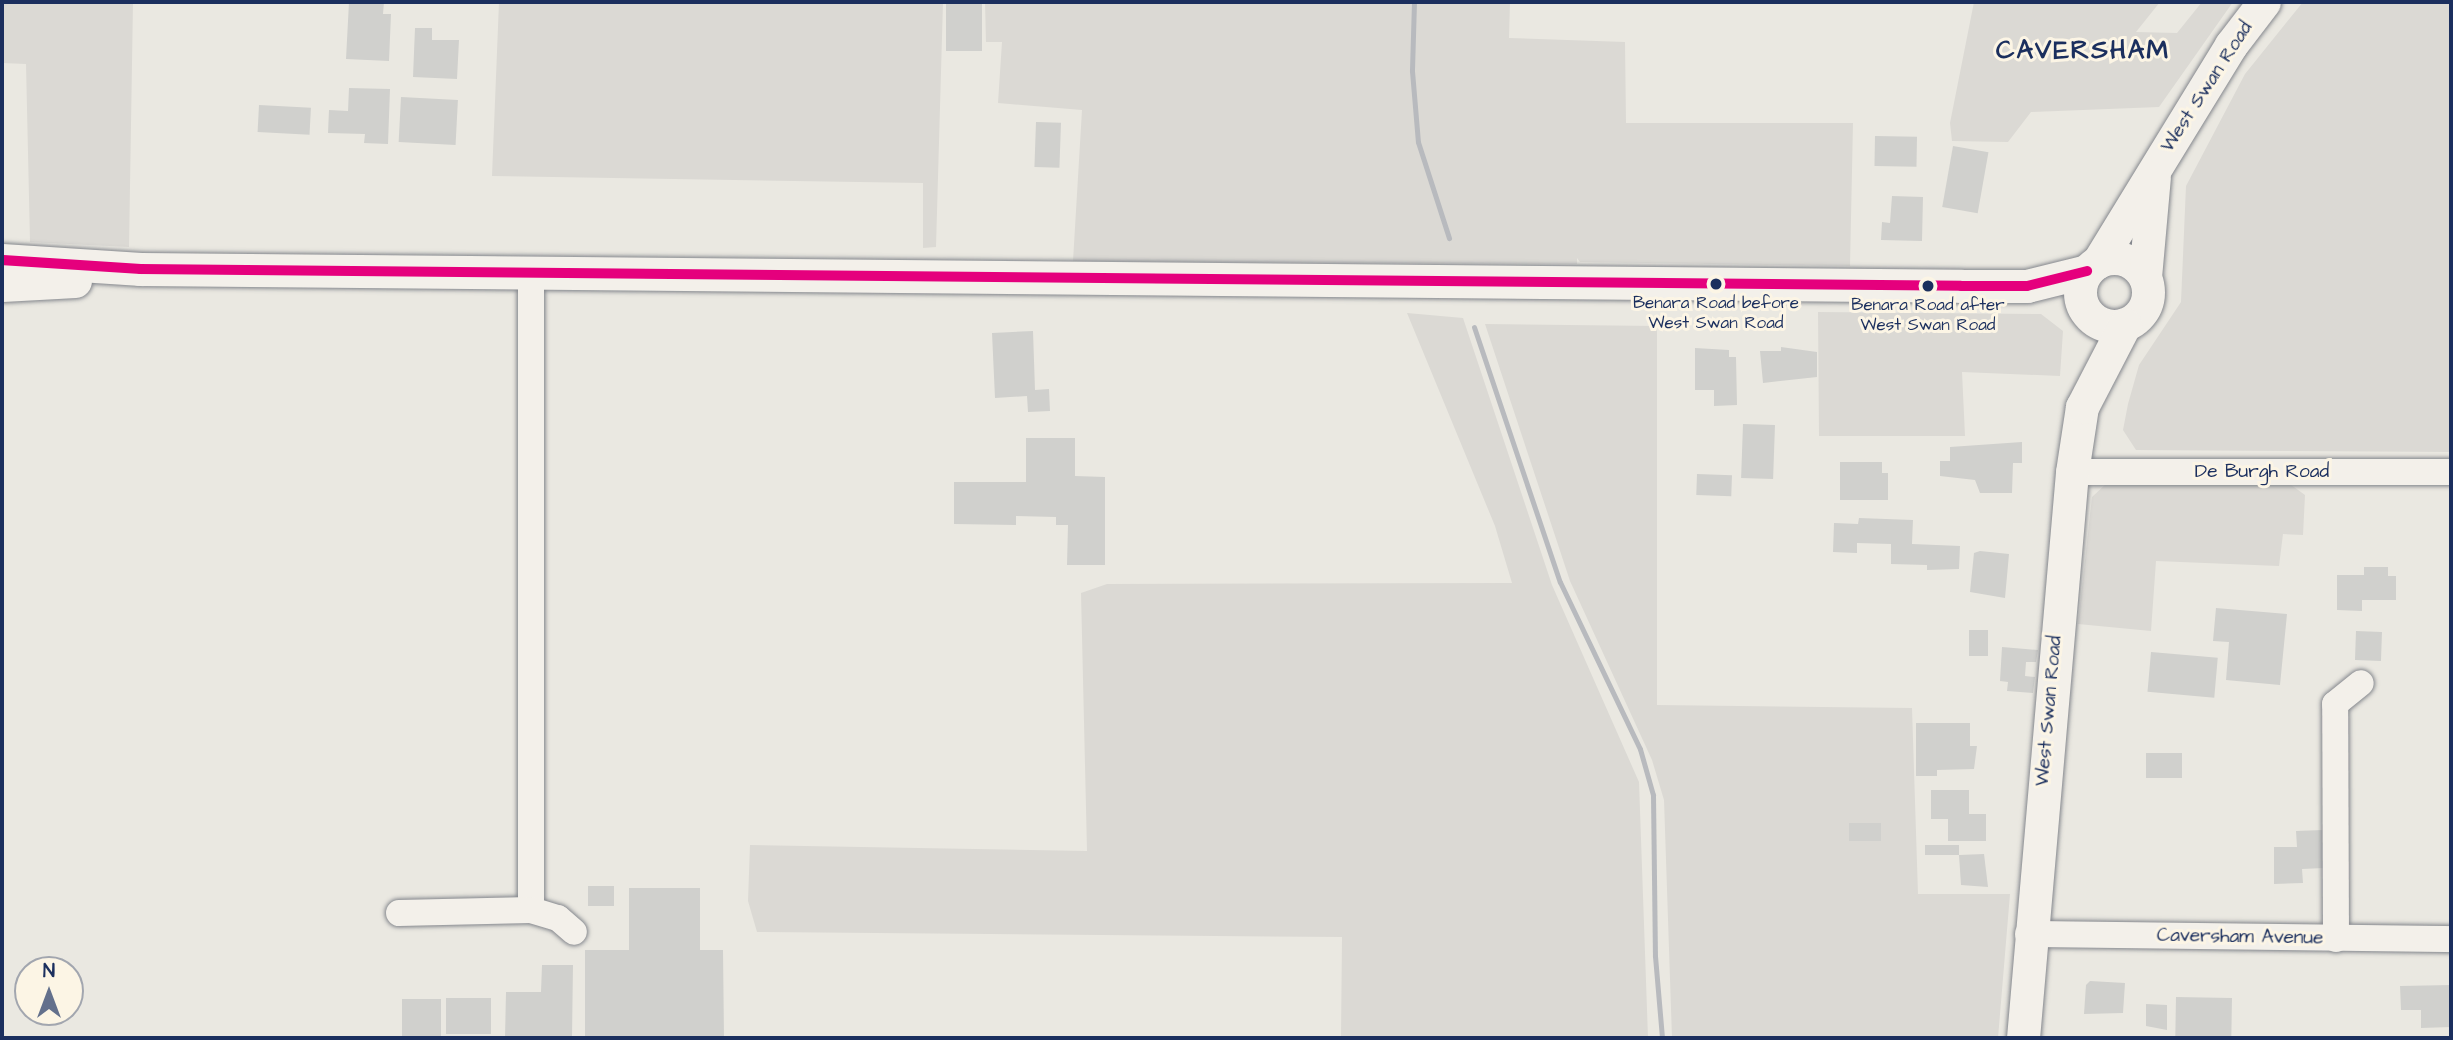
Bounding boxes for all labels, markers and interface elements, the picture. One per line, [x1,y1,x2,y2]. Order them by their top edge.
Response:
street label: West Swan Road [2156,17,2258,157]
district label: CAVERSHAM [1997,35,2169,67]
marker: Benara Road before West Swan Road [1709,277,1723,291]
marker: Benara Road after West Swan Road [1921,279,1935,293]
place label: Benara Road before West Swan Road [1633,294,1799,334]
place label: Benara Road after West Swan Road [1851,296,2005,336]
street label: De Burgh Road [2195,461,2329,483]
street label: West Swan Road [2031,635,2067,787]
street label: Caversham Avenue [2157,924,2323,950]
north arrow [14,956,84,1026]
text: N [43,958,55,985]

